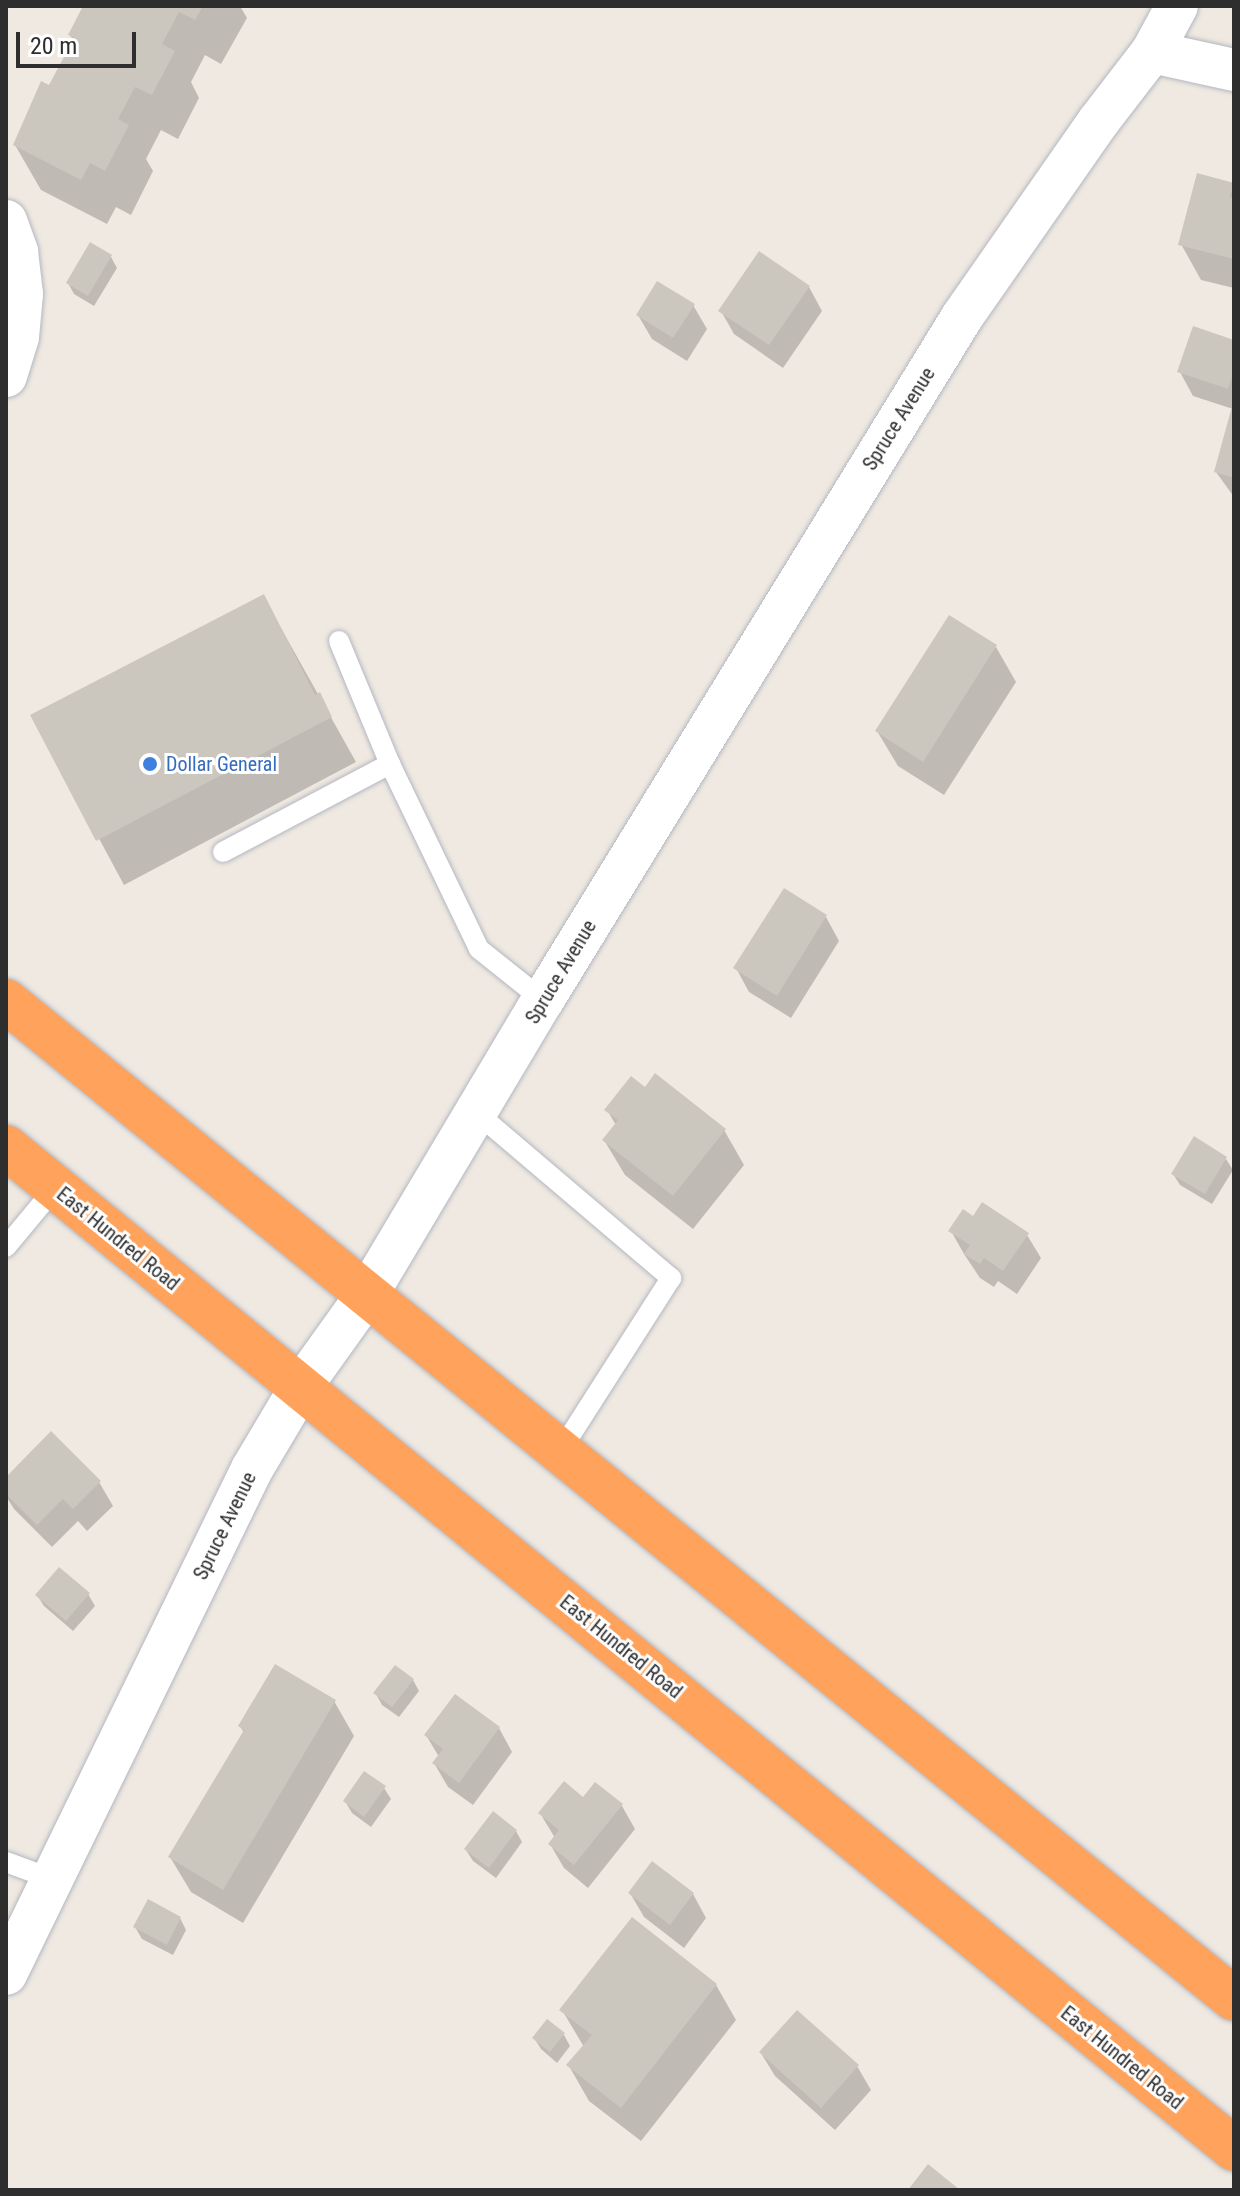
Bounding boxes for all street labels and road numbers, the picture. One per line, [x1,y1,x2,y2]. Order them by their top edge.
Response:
street label: Spruce Avenue [858,363,940,475]
street label: Spruce Avenue [521,916,601,1028]
street label: East Hundred Road [52,1182,184,1296]
street label: Spruce Avenue [189,1468,261,1584]
street label: East Hundred Road [555,1590,687,1704]
street label: East Hundred Road [1056,2001,1188,2115]

